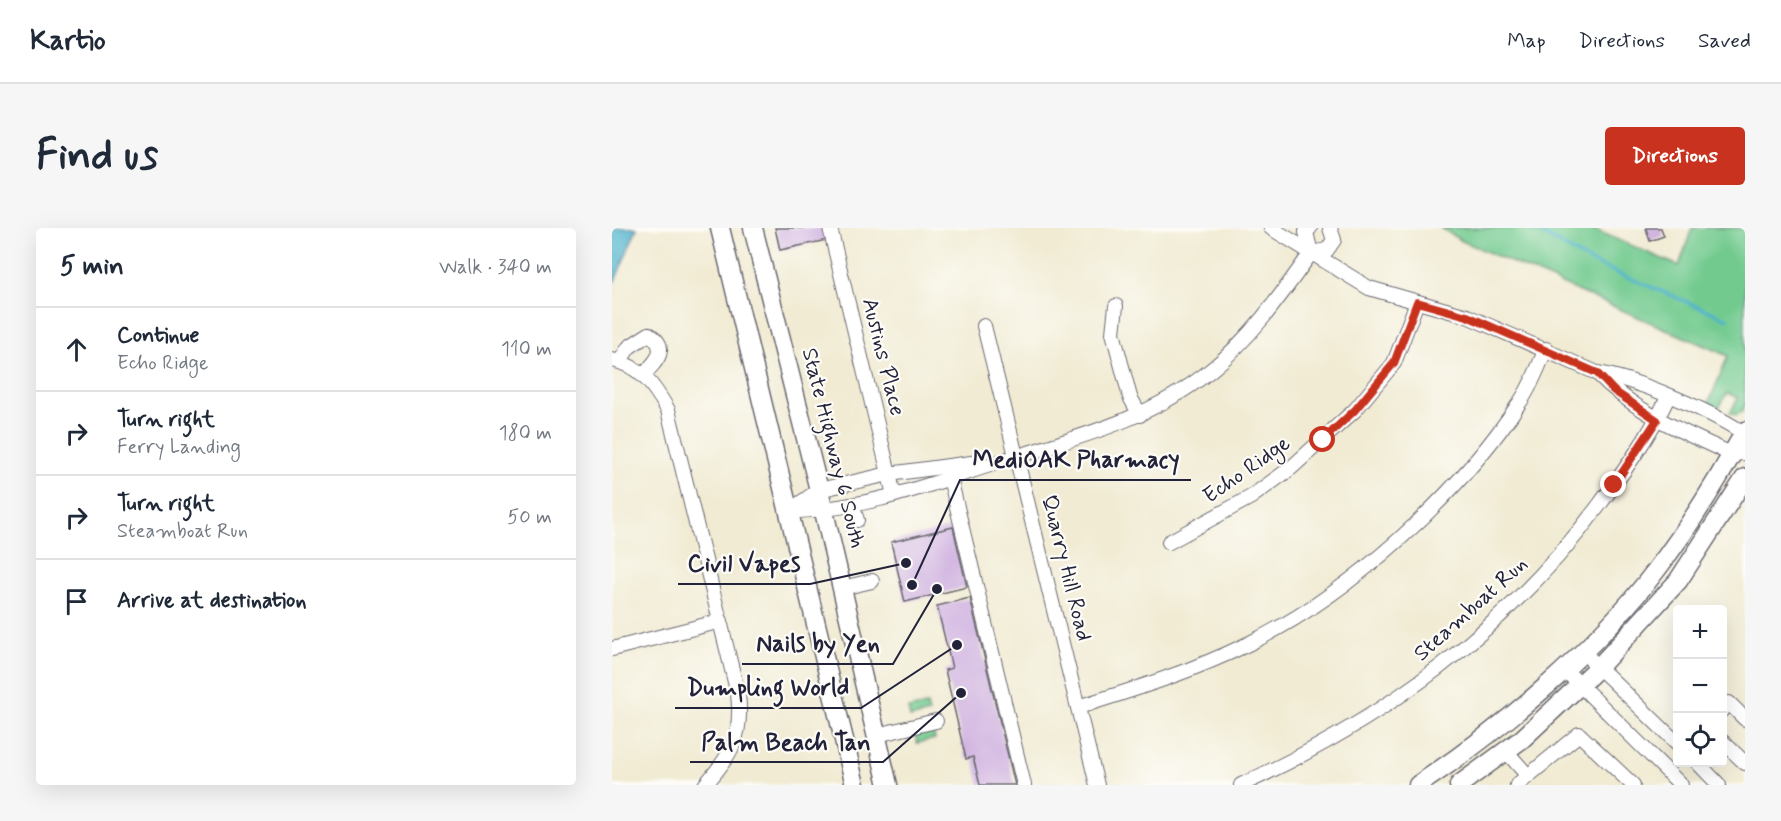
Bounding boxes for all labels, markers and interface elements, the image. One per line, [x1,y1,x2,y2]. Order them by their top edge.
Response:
text: Kartio [30,23,106,60]
text: Map [1507,27,1546,55]
text: Directions [1579,27,1665,55]
text: Saved [1698,27,1751,55]
button: Directions [1605,127,1745,185]
text: Find us [36,129,158,184]
text: 5 min [60,250,124,284]
text: Walk · 340 m [439,254,552,281]
street label: Austins Place [855,295,911,419]
text: Continue [117,322,199,350]
icon: ahead [60,333,93,366]
text: 110 m [501,336,552,363]
street label: State Highway 6 South [792,345,871,552]
text: Echo Ridge [117,350,208,377]
text: Turn right [117,406,215,434]
icon: right [60,417,93,450]
text: 180 m [499,420,552,447]
route start [1309,426,1335,452]
street label: Echo Ridge [1198,430,1298,513]
text: Ferry Landing [117,434,241,461]
callout: MediOAK Pharmacy [960,438,1191,480]
text: MediOAK Pharmacy [972,445,1180,476]
route end [1600,471,1626,497]
text: Turn right [117,490,215,518]
street label: Quarry Hill Road [1034,492,1098,644]
icon: right [60,501,93,534]
text: 50 m [507,504,552,531]
text: Steamboat Run [117,518,248,545]
callout: Civil Vapes [678,542,810,584]
text: Civil Vapes [688,549,801,580]
street label: Steamboat Run [1408,550,1534,668]
icon: arrive [60,585,93,618]
text: Arrive at destination [117,587,307,615]
map controls [1673,605,1727,767]
button: + [1673,605,1727,659]
callout: Nails by Yen [742,622,893,664]
text: Nails by Yen [756,629,880,660]
button: − [1673,659,1727,713]
callout: Dumpling World [675,666,861,708]
text: Dumpling World [687,673,849,707]
button: locate [1673,713,1727,767]
callout: Palm Beach Tan [690,720,883,762]
text: Palm Beach Tan [701,728,871,759]

